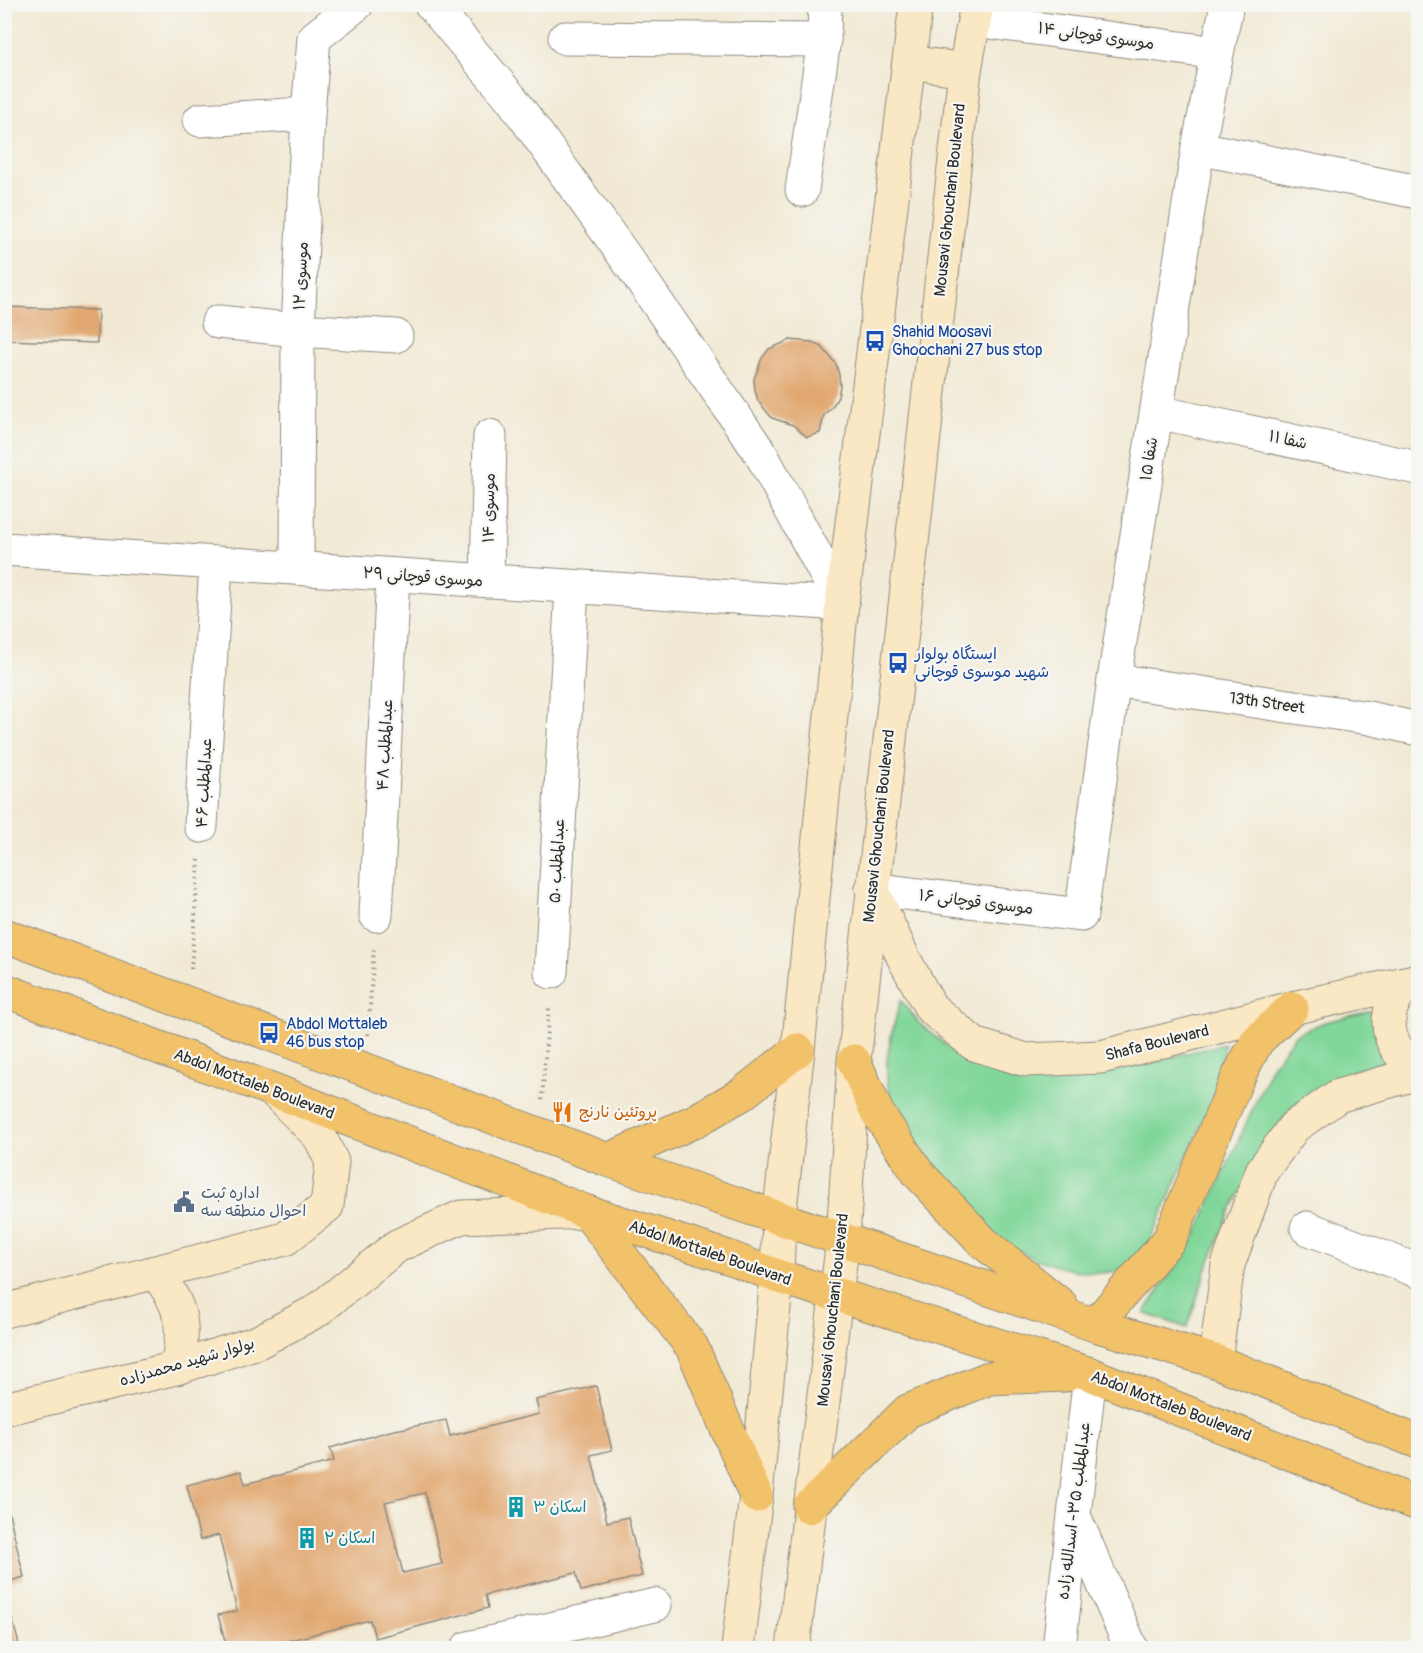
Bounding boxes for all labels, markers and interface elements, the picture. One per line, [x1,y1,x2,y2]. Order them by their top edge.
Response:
street label: موسوی قوچانی ۱۴ [1036,18,1156,54]
street label: Mousavi Ghouchani Boulevard [930,102,970,298]
street label: موسوی ۱۲ [289,241,313,311]
place label: Shahid Moosavi Ghoochani 27 bus stop [892,322,1043,360]
bus stop icon: Shahid Moosavi Ghoochani 27 bus stop [863,329,887,353]
street label: شفا ۱۱ [1267,426,1309,454]
street label: شفا ۱۵ [1136,436,1162,482]
street label: موسوی ۱۴ [478,473,500,543]
street label: موسوی قوچانی ۲۹ [362,563,484,591]
place label: ایستگاه بولوار شهید موسوی قوچانی [913,644,1049,682]
bus stop icon: ایستگاه بولوار شهید موسوی قوچانی [886,651,910,675]
street label: 13th Street [1228,688,1307,718]
street label: عبدالمطلب ۴۸ [373,699,397,791]
street label: Mousavi Ghouchani Boulevard [859,728,899,924]
street label: عبدالمطلب ۴۶ [192,738,216,828]
street label: عبدالمطلب ۵۰ [545,818,569,904]
street label: موسوی قوچانی ۱۶ [918,885,1034,919]
place label: Abdol Mottaleb 46 bus stop [286,1014,388,1052]
street label: Shafa Boulevard [1103,1020,1211,1066]
bus stop icon: Abdol Mottaleb 46 bus stop [257,1021,281,1045]
street label: Abdol Mottaleb Boulevard [171,1044,337,1124]
restaurant icon: پروتئین نارنج [550,1100,574,1124]
place label: پروتئین نارنج [579,1102,657,1122]
place label: اداره ثبت احوال منطقه سه [201,1183,306,1221]
public building icon: اداره ثبت احوال منطقه سه [172,1190,196,1214]
street label: Mousavi Ghouchani Boulevard [813,1212,853,1408]
street label: Abdol Mottaleb Boulevard [626,1216,794,1290]
street label: بولوار شهید محمدزاده [117,1333,257,1391]
street label: Abdol Mottaleb Boulevard [1088,1366,1254,1446]
street label: عبدالمطلب ۳۵- اسدالله زاده [1053,1421,1095,1601]
building icon: اسکان ۳ [504,1495,528,1519]
place label: اسکان ۳ [533,1497,586,1517]
building icon: اسکان ۲ [295,1526,319,1550]
place label: اسکان ۲ [324,1528,375,1548]

